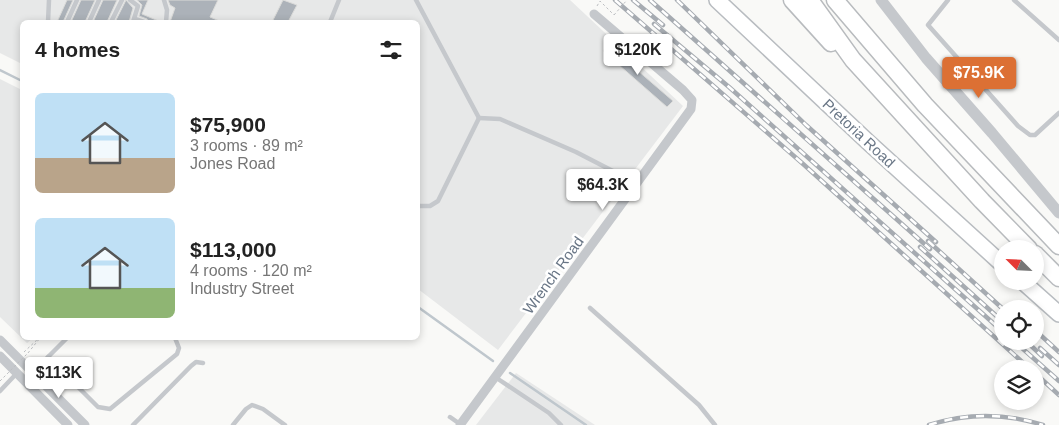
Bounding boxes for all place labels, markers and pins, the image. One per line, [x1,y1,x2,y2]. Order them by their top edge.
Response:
pin: $120K [603,34,673,76]
pin: $75.9K [938,56,1020,99]
pin: $64.3K [562,168,644,211]
pin: $113K [24,356,94,399]

